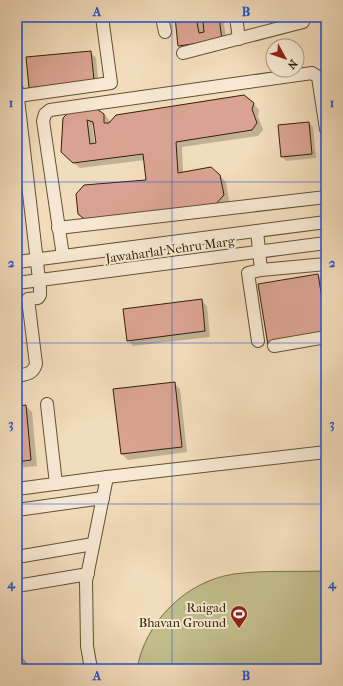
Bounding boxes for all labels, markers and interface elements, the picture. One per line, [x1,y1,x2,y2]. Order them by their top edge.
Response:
text: A [92,4,102,19]
text: B [242,4,251,19]
north arrow [265,38,305,78]
text: N [284,57,300,72]
text: 1 [9,95,14,110]
text: 1 [330,95,335,110]
street label: Jawaharlal Nehru Marg [104,233,237,266]
text: 2 [8,255,15,270]
text: 2 [329,255,336,270]
text: 3 [8,416,14,432]
text: 3 [329,416,335,432]
text: 4 [6,576,16,592]
text: 4 [327,576,337,592]
place label: Raigad Bhavan Ground [139,600,227,630]
sports icon: Raigad Bhavan Ground [229,604,249,629]
text: A [92,668,102,683]
text: B [242,668,251,683]

